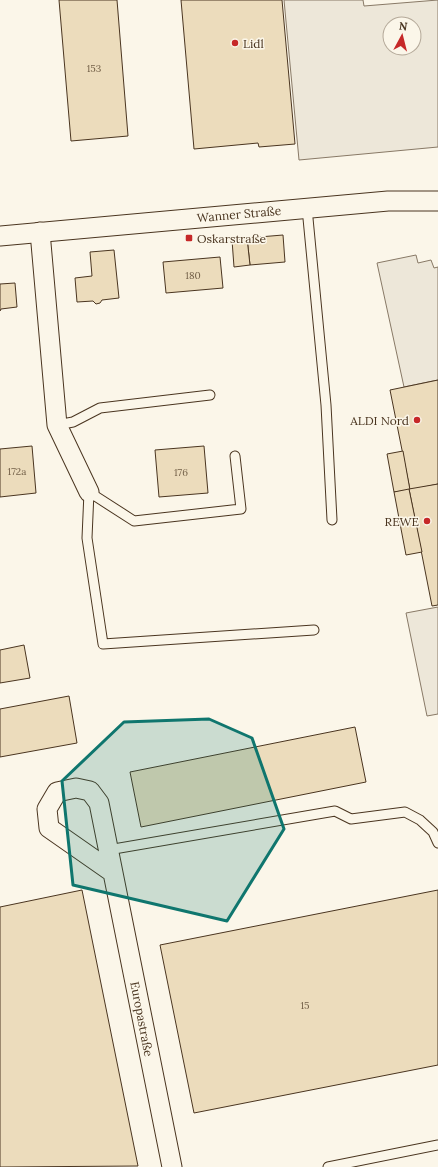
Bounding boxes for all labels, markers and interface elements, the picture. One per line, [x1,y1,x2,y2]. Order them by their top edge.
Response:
north arrow [382,16,422,56]
text: N [398,19,409,34]
place label: Lidl [243,36,264,51]
marker: Lidl [230,38,240,48]
house number: 153 [87,62,102,75]
street label: Wanner Straße [196,203,282,225]
place label: Oskarstraße [197,231,267,246]
marker: Oskarstraße [184,233,194,243]
house number: 180 [185,269,201,282]
place label: ALDI Nord [349,413,409,428]
marker: ALDI Nord [412,415,422,425]
house number: 172a [8,465,26,478]
house number: 176 [174,466,188,479]
place label: REWE [385,514,419,529]
marker: REWE [422,516,432,526]
street label: Europastraße [127,980,157,1058]
house number: 15 [300,999,310,1012]

